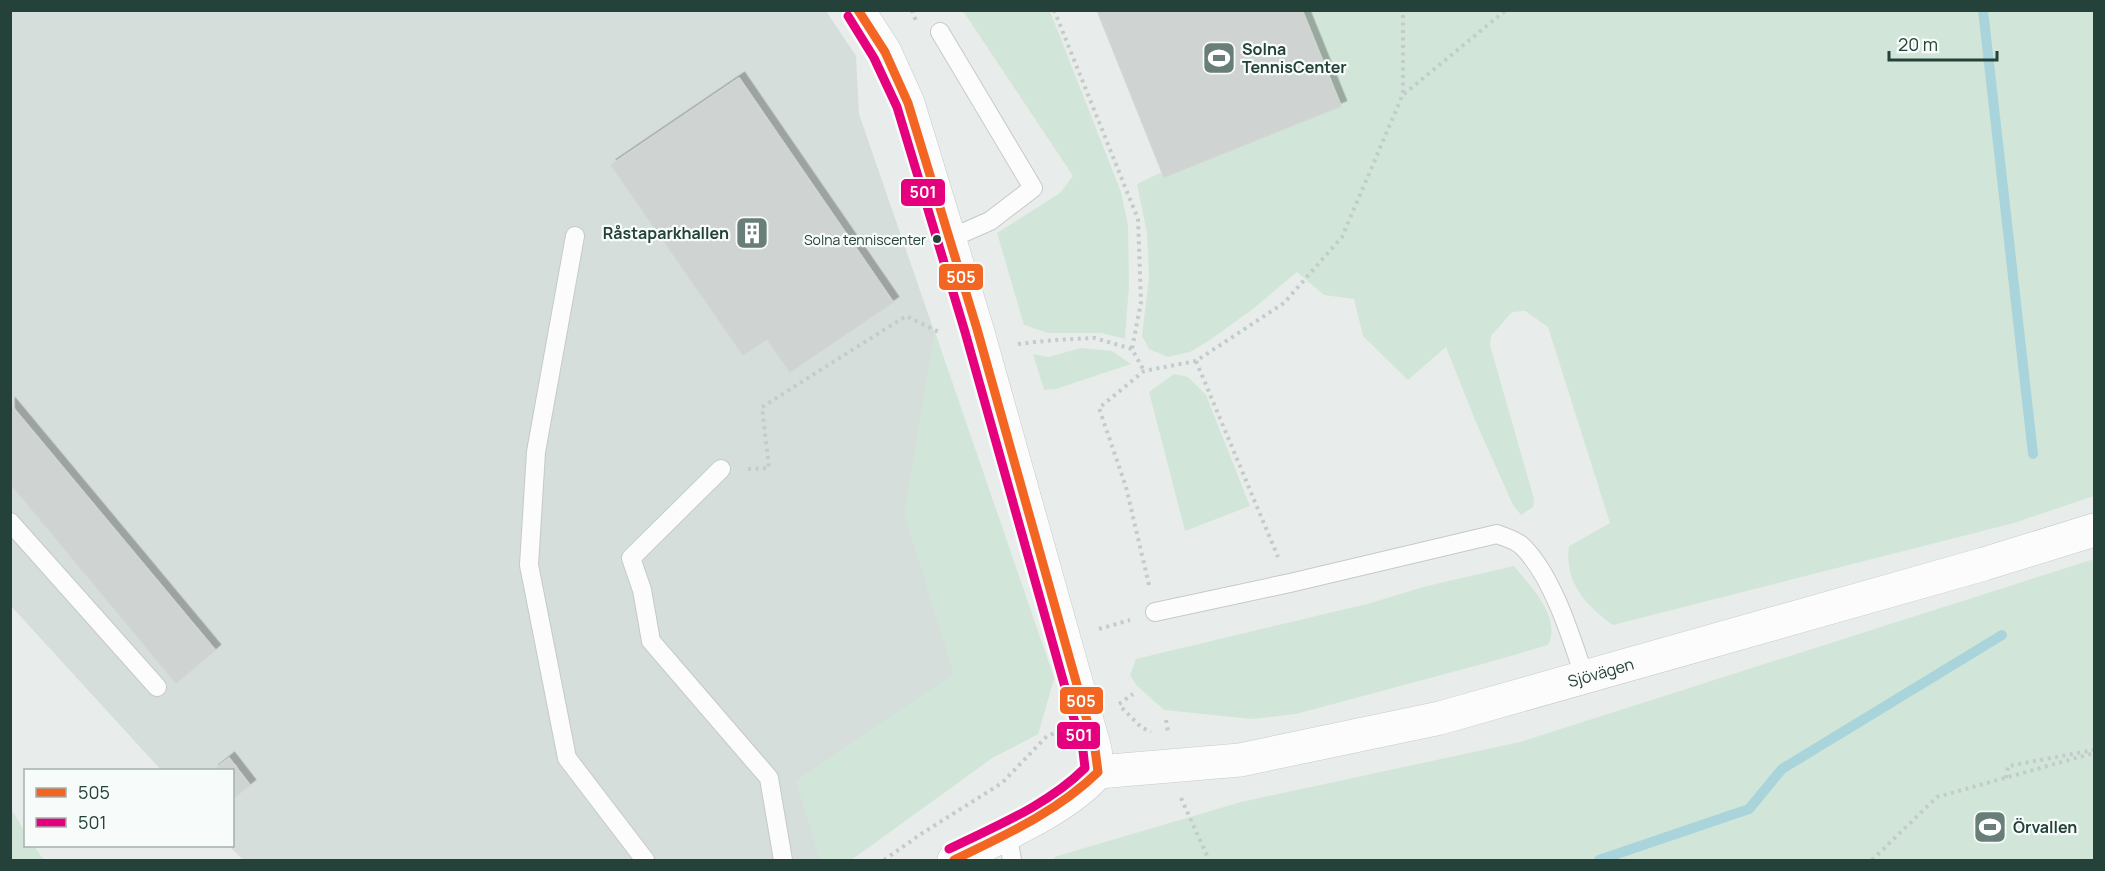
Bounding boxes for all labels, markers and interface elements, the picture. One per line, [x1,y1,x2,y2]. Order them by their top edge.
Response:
scale bar [1889,24,1997,62]
text: 20 m [1898,32,1938,56]
place label: Solna TennisCenter [1242,38,1347,78]
sports icon: Solna TennisCenter [1201,40,1237,76]
line badge: 501 [900,178,946,207]
text: 501 [910,181,936,203]
building icon: Råstaparkhallen [734,215,770,251]
place label: Råstaparkhallen [603,222,729,244]
place label: Solna tenniscenter [804,230,926,249]
marker: Solna tenniscenter [931,233,943,245]
line badge: 505 [938,263,984,291]
text: 505 [946,266,976,288]
street label: Sjövägen [1565,653,1636,692]
line badge: 505 [1059,686,1104,715]
text: 505 [1066,690,1096,712]
line badge: 501 [1056,721,1101,750]
text: 501 [1066,724,1092,746]
legend [24,769,234,847]
text: 505 [78,780,110,804]
sports icon: Örvallen [1972,809,2008,845]
text: 501 [78,810,106,834]
place label: Örvallen [2013,816,2077,838]

